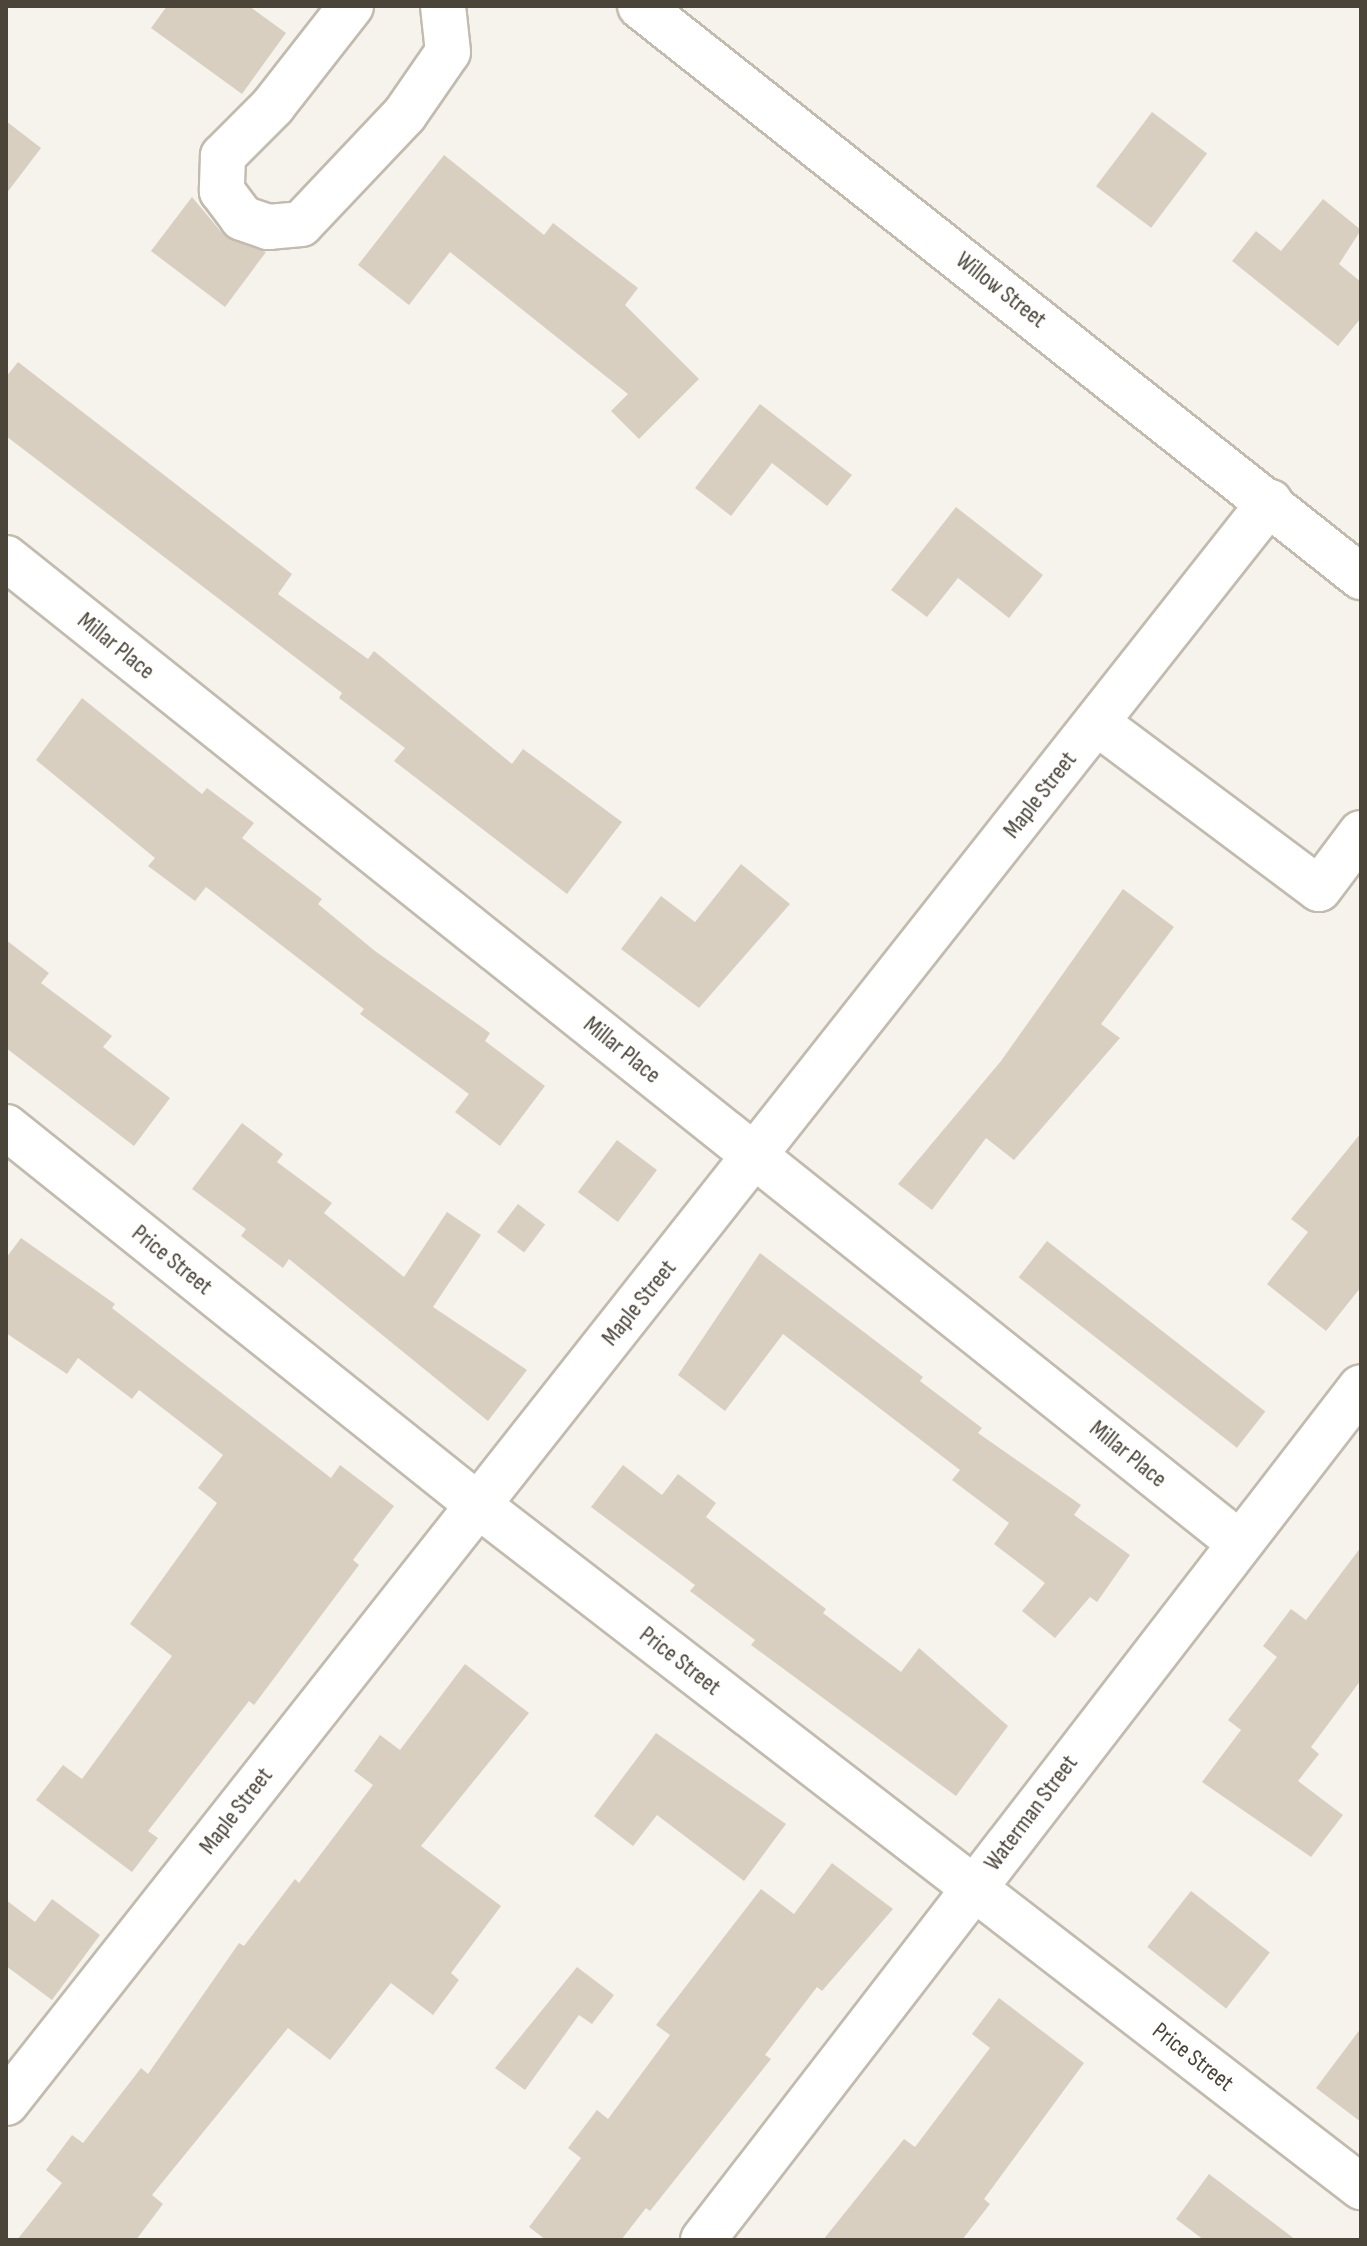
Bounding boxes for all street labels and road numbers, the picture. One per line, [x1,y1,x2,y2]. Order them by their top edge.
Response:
street label: Willow Street [950,246,1052,334]
street label: Millar Place [72,606,160,686]
street label: Maple Street [997,746,1083,844]
street label: Millar Place [578,1010,666,1090]
street label: Price Street [126,1219,218,1301]
street label: Maple Street [596,1254,682,1352]
street label: Millar Place [1084,1414,1172,1494]
street label: Price Street [634,1620,726,1702]
street label: Waterman Street [978,1750,1084,1876]
street label: Maple Street [193,1762,279,1860]
street label: Price Street [1147,2016,1239,2098]

